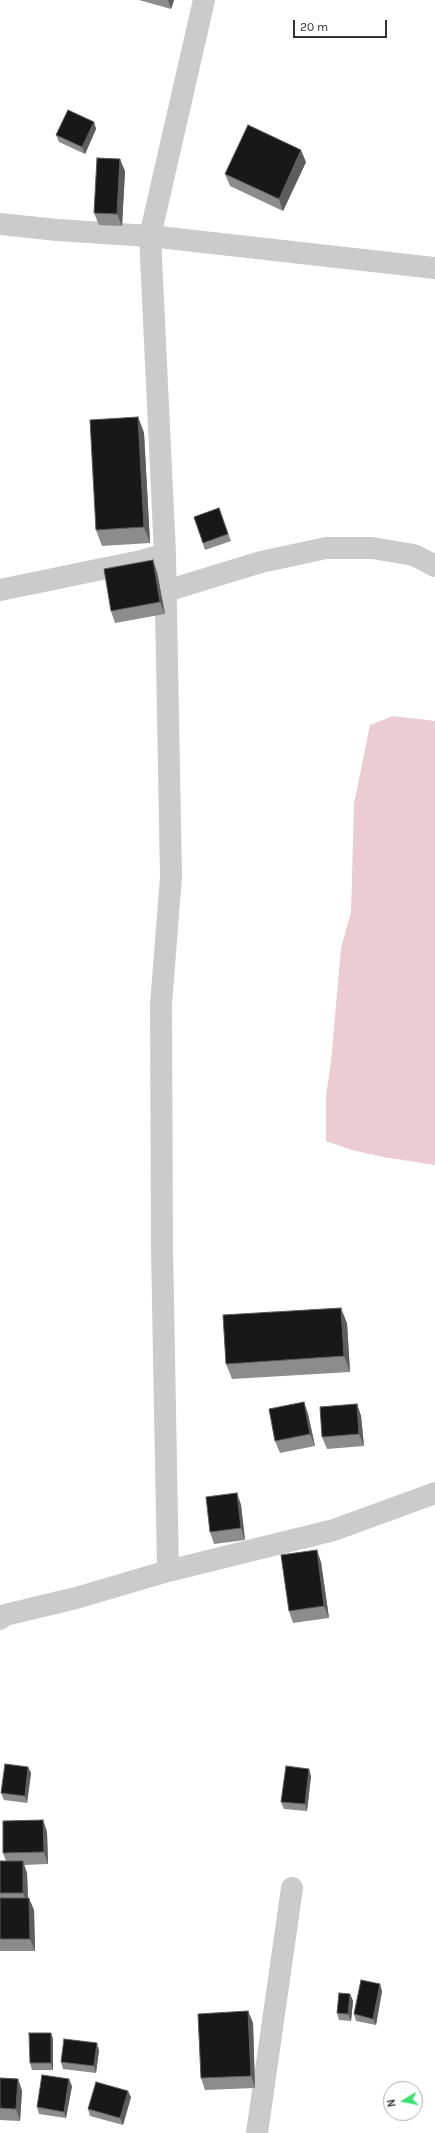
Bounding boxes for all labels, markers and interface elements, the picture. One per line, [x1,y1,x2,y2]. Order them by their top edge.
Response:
scale bar [295,12,389,38]
text: 20 m [300,20,328,34]
north arrow [383,2081,423,2121]
text: N [385,2098,399,2108]

